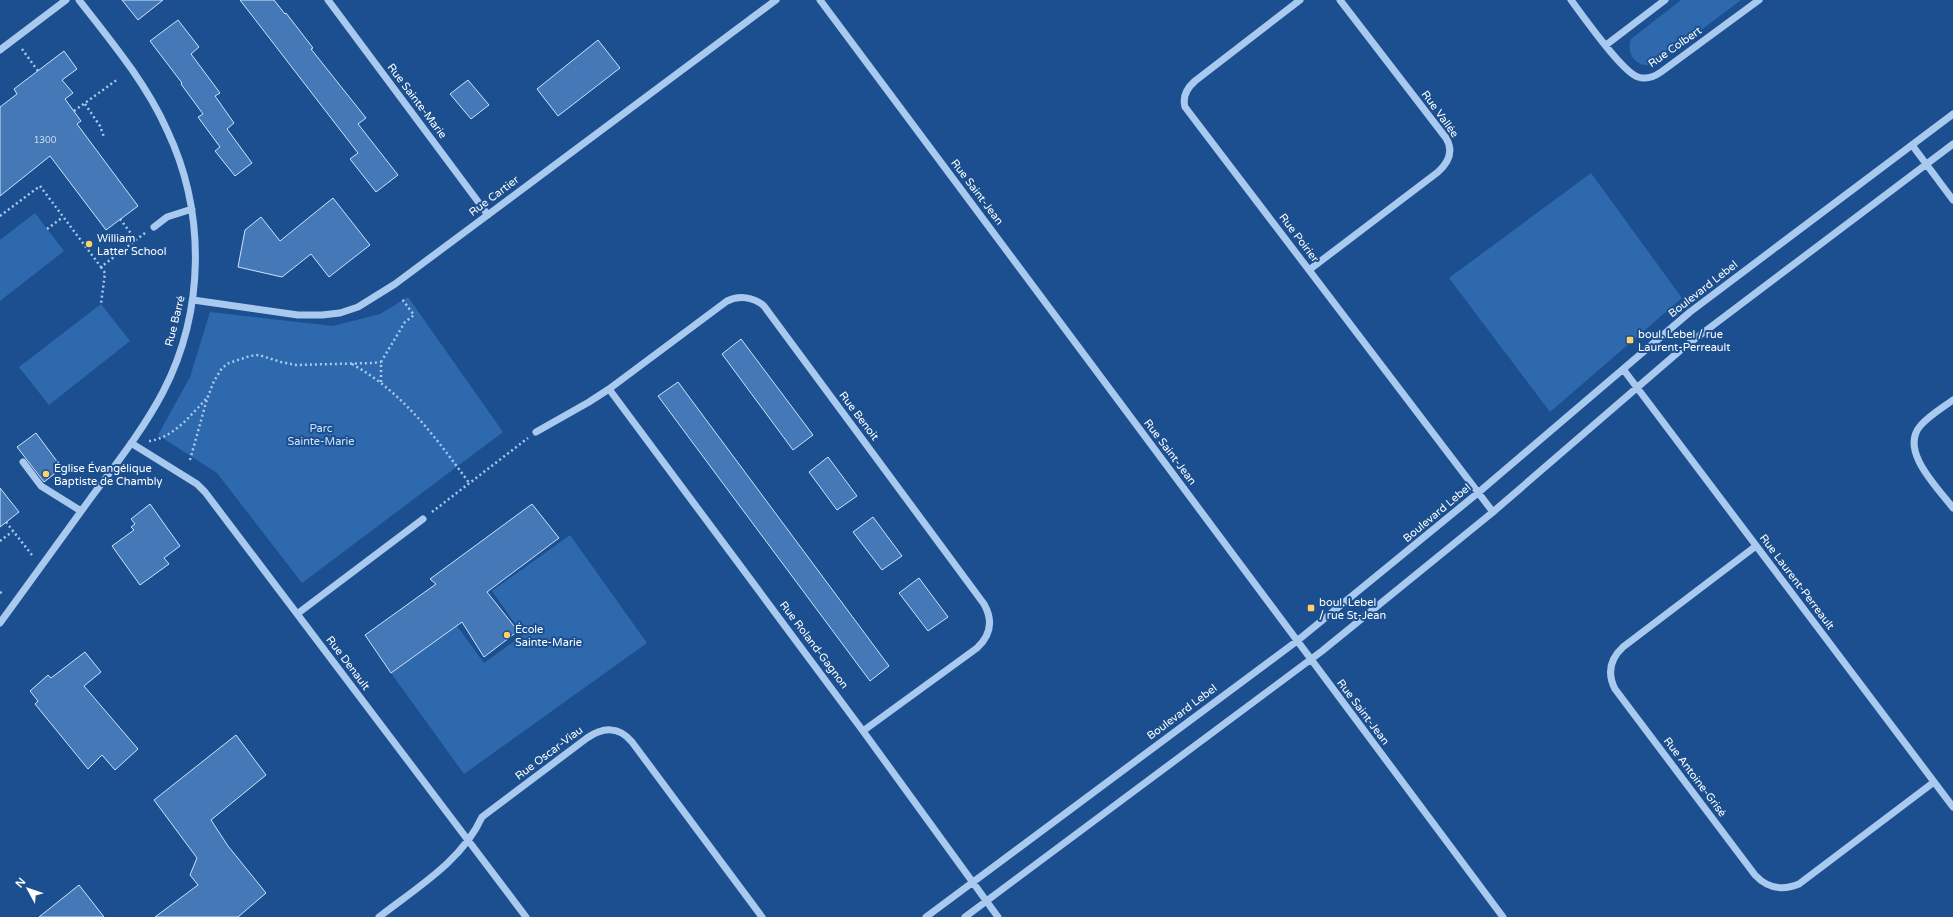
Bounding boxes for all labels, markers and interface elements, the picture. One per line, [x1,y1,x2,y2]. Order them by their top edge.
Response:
street label: Rue Colbert [1646,24,1704,70]
street label: Rue Sainte-Marie [385,61,449,141]
street label: Rue Vallée [1419,88,1461,140]
house number: 1300 [34,135,57,146]
street label: Rue Saint-Jean [948,157,1006,227]
street label: Rue Cartier [467,173,522,219]
street label: Rue Poirier [1276,211,1322,266]
place label: William Latter School [97,232,166,258]
marker: William Latter School [84,239,94,249]
street label: Boulevard Lebel [1666,258,1740,320]
street label: Rue Barré [162,294,188,348]
place label: boul. Lebel / rue Laurent-Perreault [1638,328,1730,354]
marker: boul. Lebel / rue Laurent-Perreault [1625,335,1635,345]
street label: Rue Benoit [836,389,882,443]
street label: Rue Saint-Jean [1141,417,1199,487]
park label: Parc Sainte-Marie [287,422,355,448]
place label: Église Évangélique Baptiste de Chambly [54,461,162,488]
marker: Église Évangélique Baptiste de Chambly [41,469,51,479]
street label: Boulevard Lebel [1401,481,1473,545]
street label: Rue Laurent-Perreault [1757,532,1837,632]
place label: boul. Lebel / rue St-Jean [1319,596,1386,622]
street label: Rue Roland-Gagnon [777,599,851,691]
marker: boul. Lebel / rue St-Jean [1306,603,1316,613]
place label: École Sainte-Marie [515,622,582,649]
marker: École Sainte-Marie [502,630,512,640]
street label: Rue Denault [323,633,373,693]
street label: Rue Saint-Jean [1334,677,1392,747]
street label: Boulevard Lebel [1144,681,1220,743]
street label: Rue Oscar-Viau [513,723,585,783]
street label: Rue Antoine-Grisé [1661,735,1729,819]
north arrow [8,869,48,909]
text: N [13,875,29,890]

